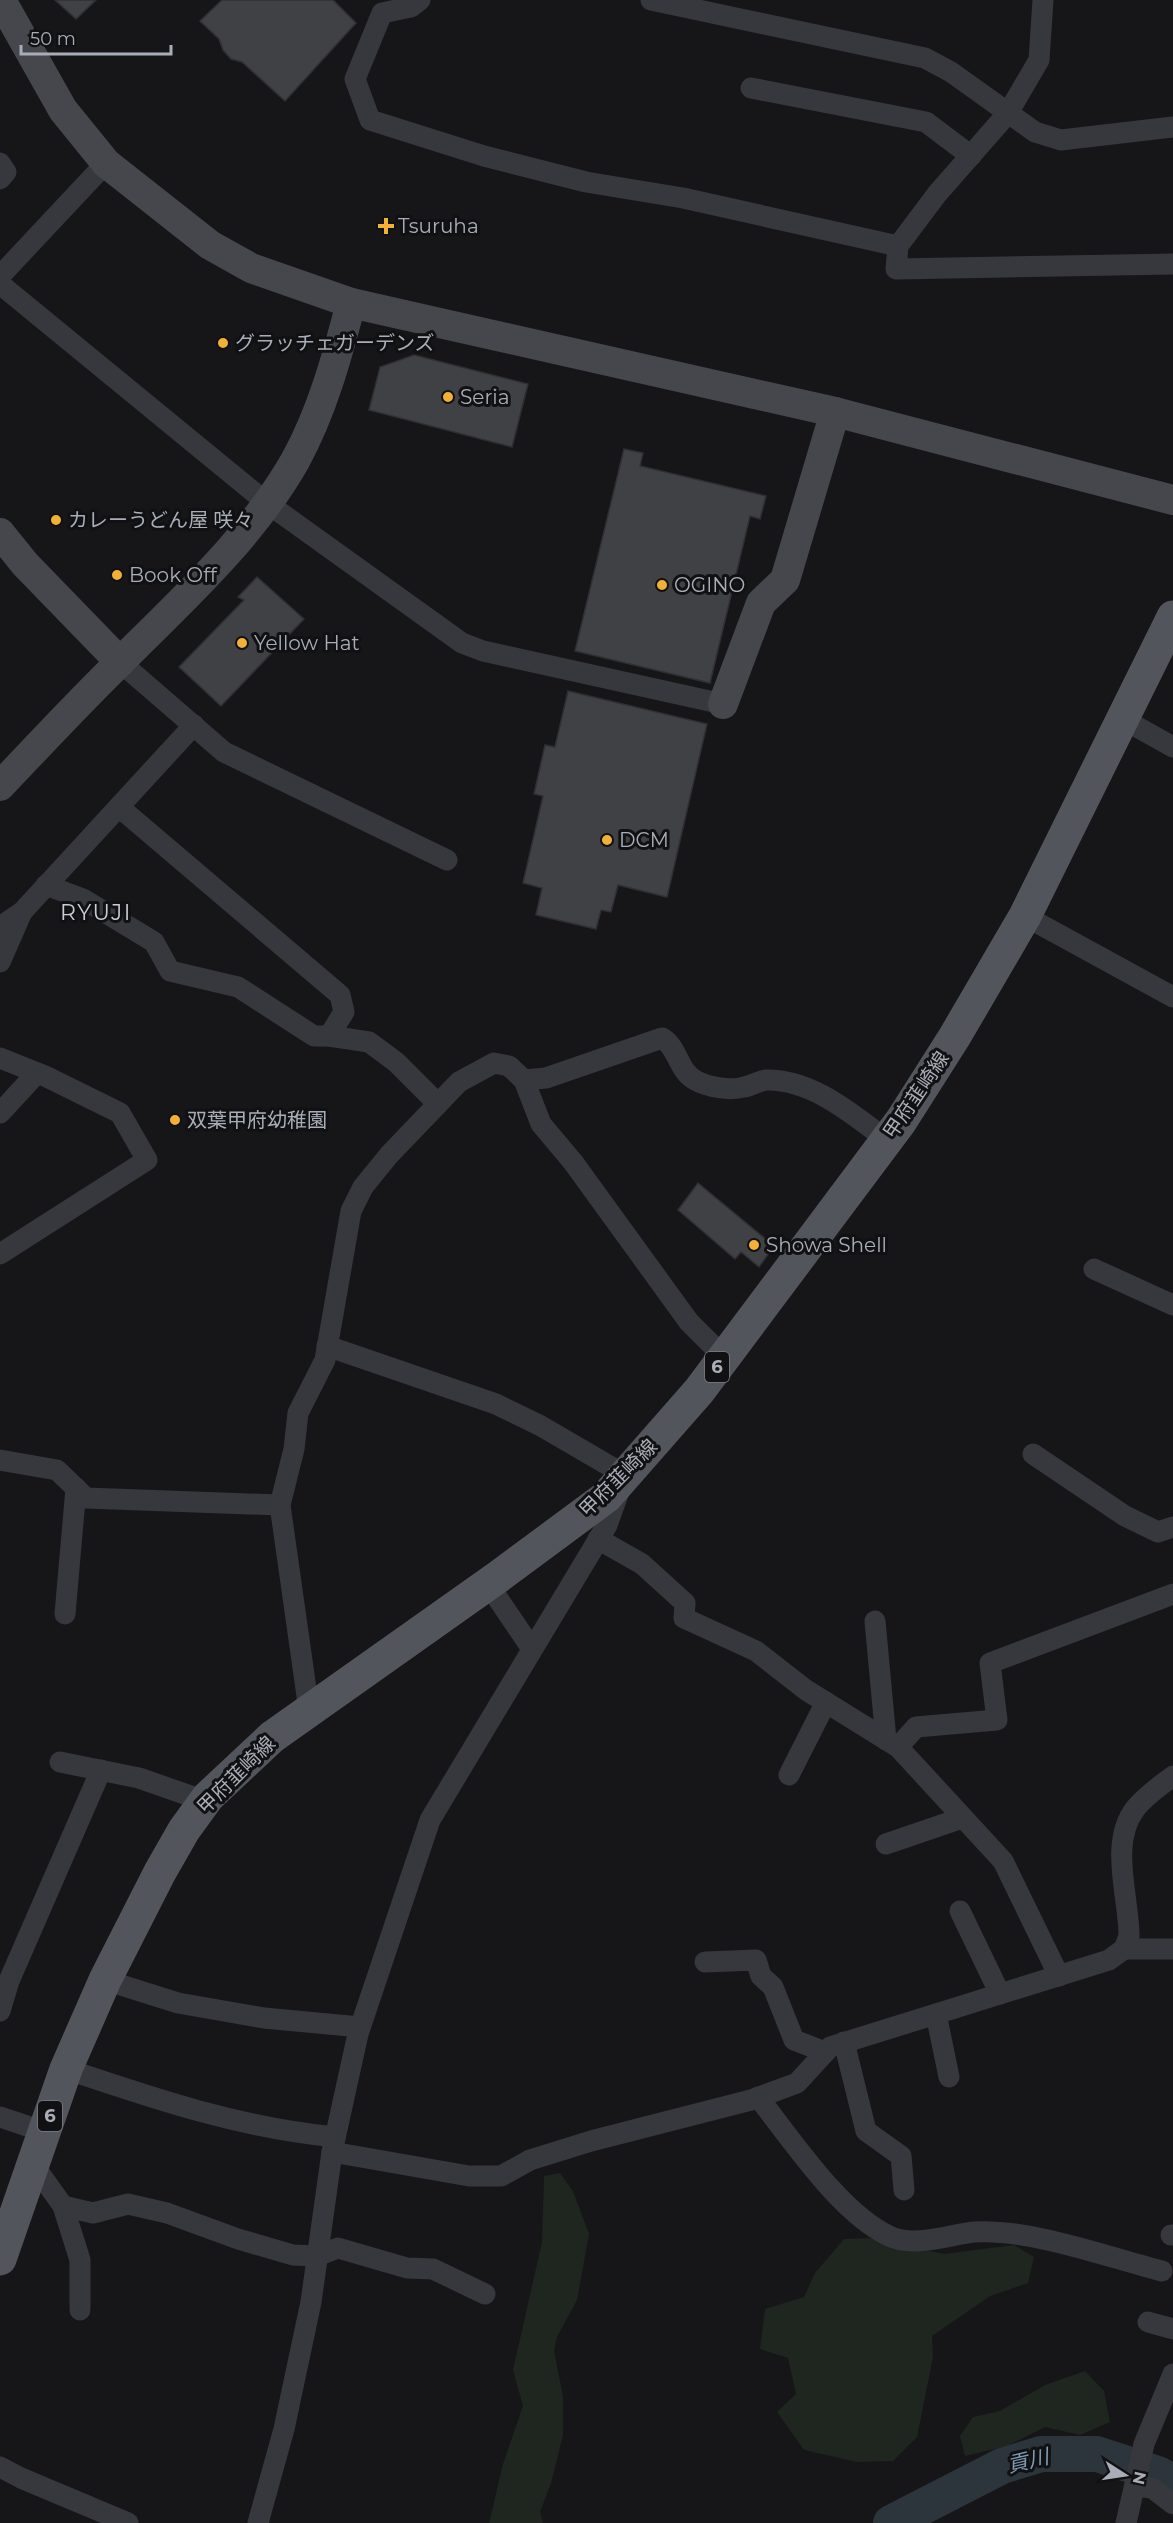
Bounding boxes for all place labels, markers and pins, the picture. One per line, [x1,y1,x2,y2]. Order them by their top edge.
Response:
place label: Tsuruha [398,214,479,238]
marker: Tsuruha [379,219,393,233]
place label: グラッチェガーデンズ [235,331,435,355]
marker: グラッチェガーデンズ [216,336,230,350]
place label: Seria [460,385,509,409]
marker: Seria [441,390,455,404]
place label: カレーうどん屋 咲々 [68,508,253,532]
marker: カレーうどん屋 咲々 [49,513,63,527]
place label: Book Off [129,563,218,587]
marker: Book Off [110,568,124,582]
place label: OGINO [674,573,745,597]
marker: OGINO [655,578,669,592]
place label: Yellow Hat [254,631,360,655]
marker: Yellow Hat [235,636,249,650]
place label: DCM [619,828,669,852]
marker: DCM [600,833,614,847]
place label: 双葉甲府幼稚園 [187,1108,327,1132]
marker: 双葉甲府幼稚園 [168,1113,182,1127]
place label: Showa Shell [766,1233,887,1257]
marker: Showa Shell [747,1238,761,1252]

